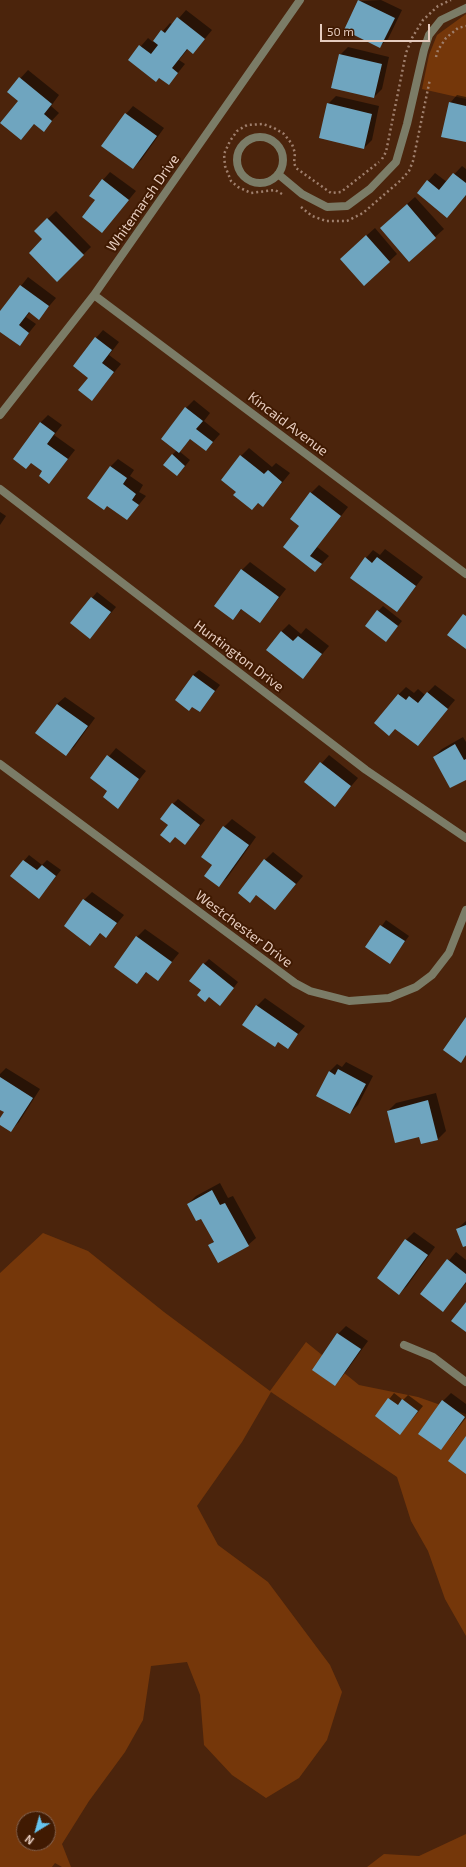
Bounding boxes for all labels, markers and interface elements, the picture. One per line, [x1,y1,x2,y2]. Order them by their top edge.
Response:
scale bar [322,16,432,42]
text: 50 m [327,24,354,38]
street label: Whitemarsh Drive [103,151,183,255]
street label: Kincaid Avenue [245,388,331,460]
street label: Huntington Drive [191,617,287,695]
street label: Westchester Drive [192,887,296,971]
north arrow [16,1811,56,1851]
text: N [22,1833,36,1848]

